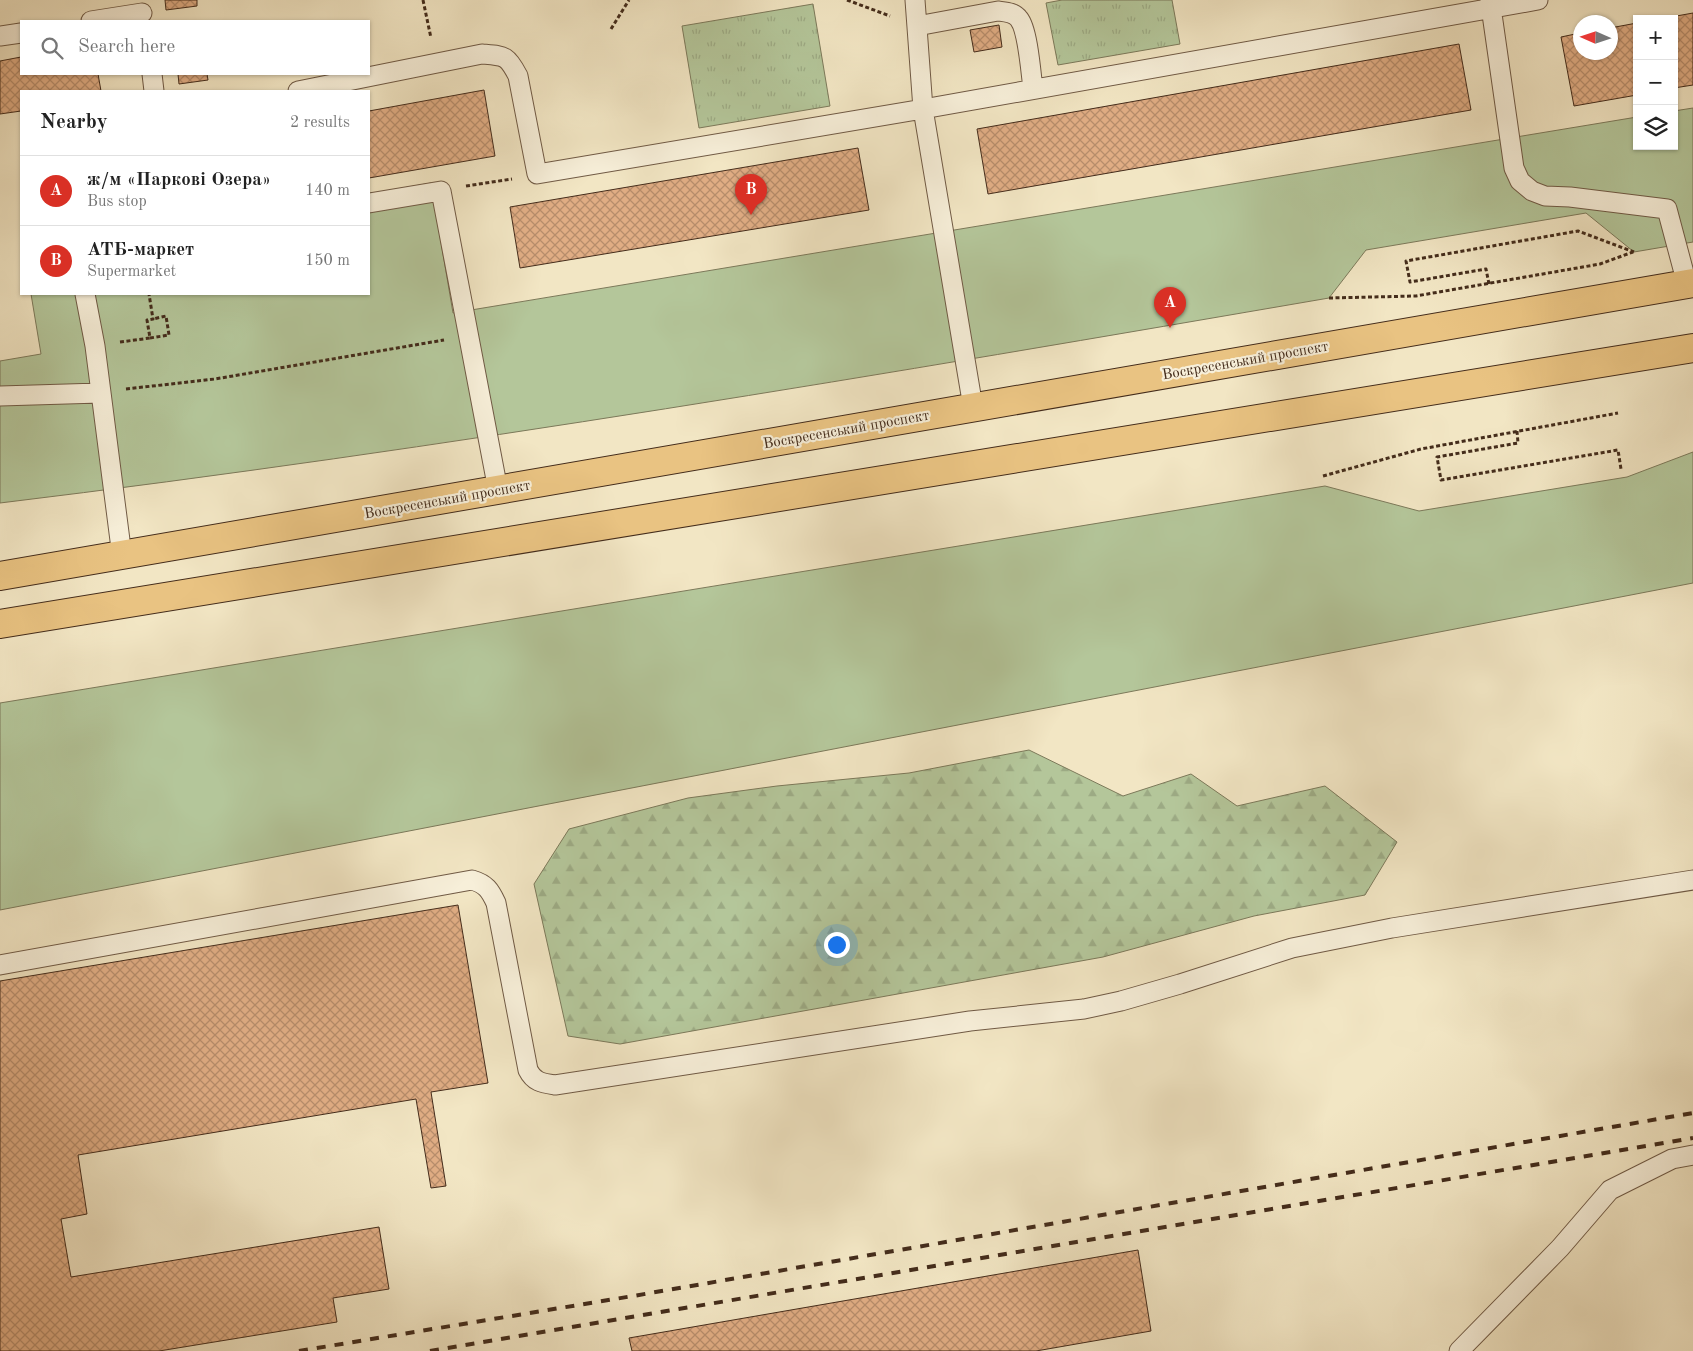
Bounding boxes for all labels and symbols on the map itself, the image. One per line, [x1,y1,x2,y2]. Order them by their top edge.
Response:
north arrow [1573,15,1618,60]
pin: B [735,174,767,215]
pin: A [1154,287,1186,328]
street label: Воскресенський проспект [1161,339,1330,383]
street label: Воскресенський проспект [762,408,931,452]
street label: Воскресенський проспект [363,478,532,522]
your location [824,932,850,958]

